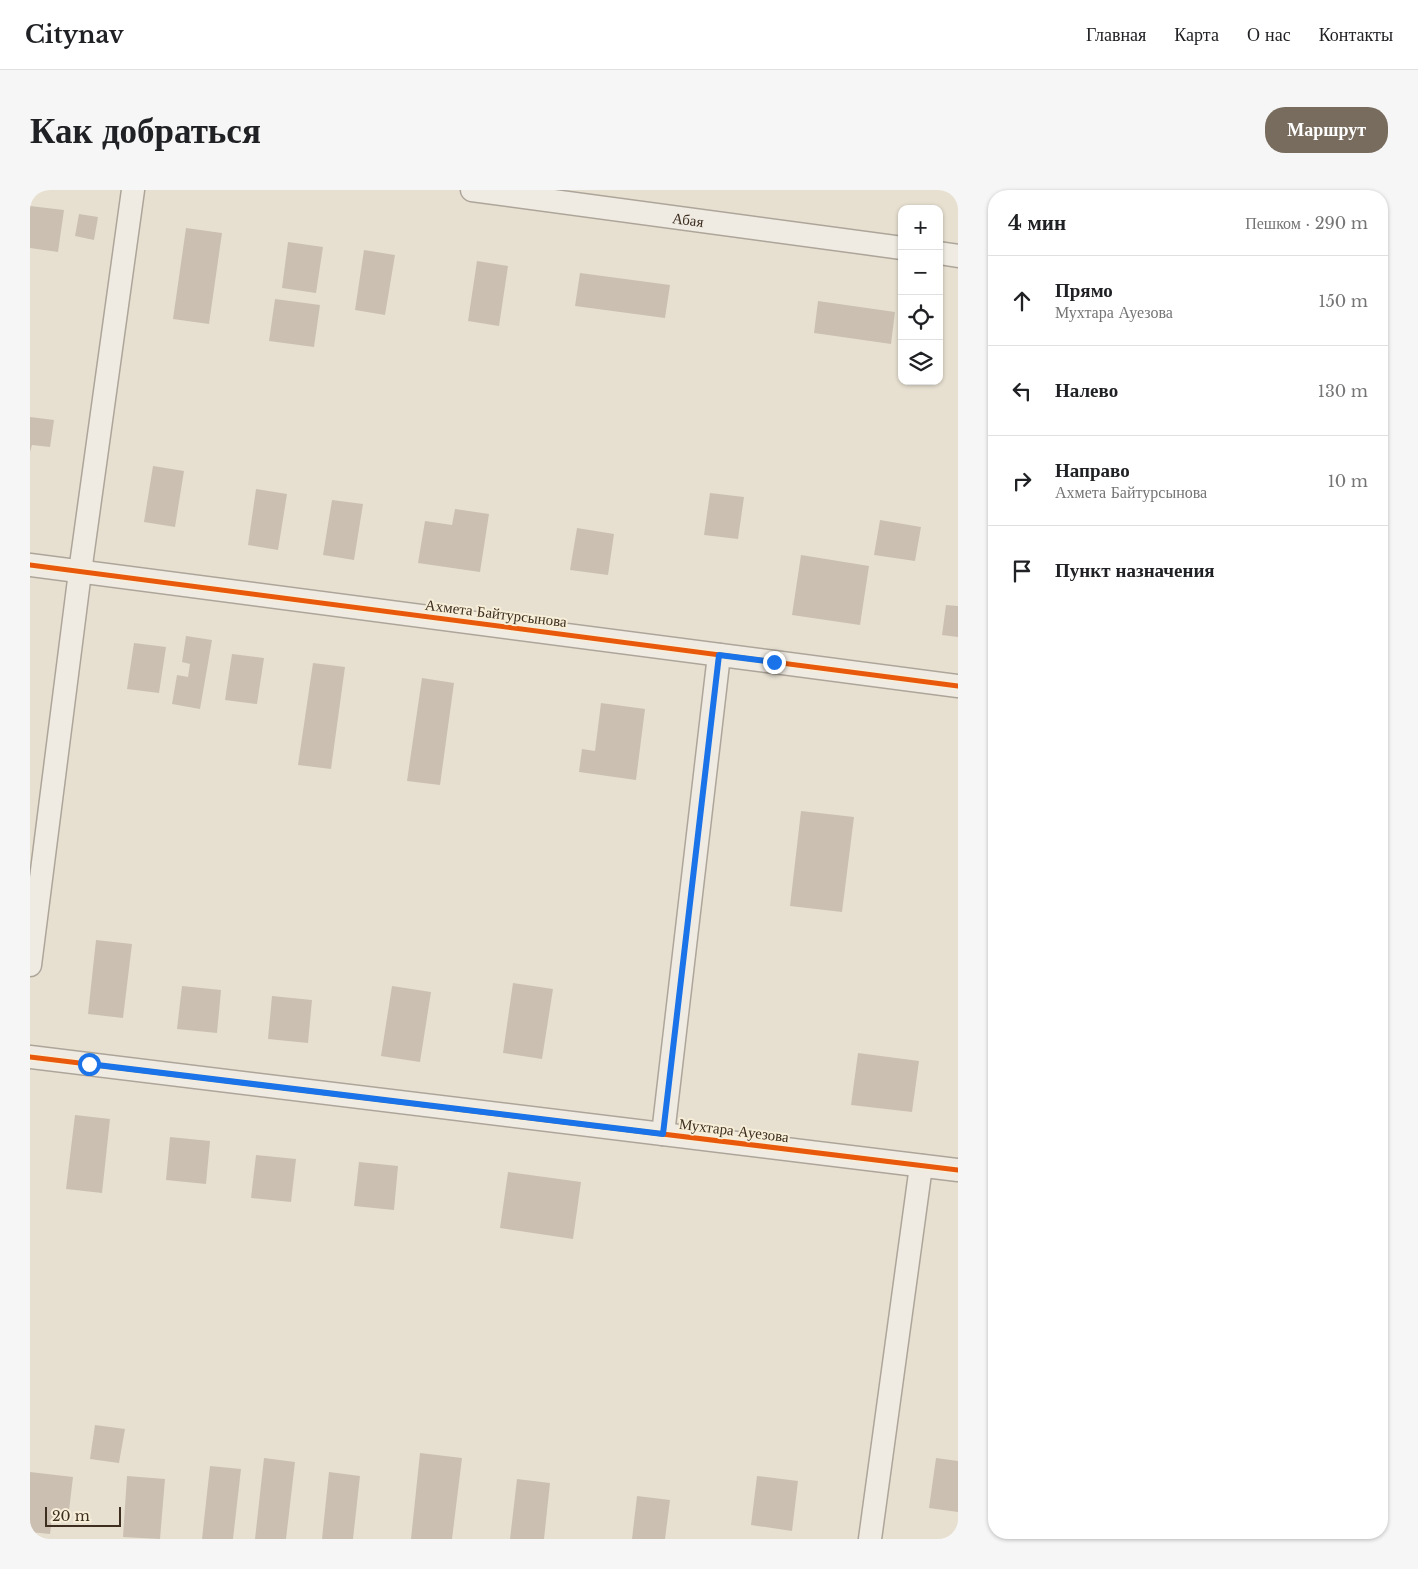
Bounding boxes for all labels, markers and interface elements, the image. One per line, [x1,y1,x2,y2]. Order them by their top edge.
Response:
text: Citynav [25,20,124,49]
text: Главная [1086,24,1146,46]
text: Карта [1174,24,1219,46]
text: О нас [1247,24,1291,46]
text: Контакты [1319,24,1393,46]
button: Маршрут [1265,107,1388,153]
text: Как добраться [30,109,261,152]
map controls [898,205,943,385]
button: + [898,205,943,250]
street label: Абая [671,208,705,231]
text: 4 мин [1008,210,1066,236]
text: Пешком · 290 m [1245,213,1368,233]
button: − [898,250,943,295]
text: Прямо [1055,279,1113,302]
icon: ahead [1008,287,1036,315]
text: 150 m [1319,291,1368,311]
button: locate [898,295,943,340]
text: Мухтара Ауезова [1055,302,1173,322]
button: layers [898,340,943,385]
icon: left [1008,377,1036,405]
text: Налево [1055,379,1118,402]
text: 130 m [1318,381,1368,401]
text: Направо [1055,459,1130,482]
icon: right [1008,467,1036,495]
text: 10 m [1328,471,1368,491]
text: Ахмета Байтурсынова [1055,482,1207,502]
icon: arrive [1008,557,1036,585]
text: Пункт назначения [1055,559,1215,582]
street label: Ахмета Байтурсынова [424,595,568,631]
route end [763,651,786,674]
route start [78,1053,101,1076]
street label: Мухтара Ауезова [678,1114,790,1146]
scale bar [45,1504,121,1527]
text: 20 m [52,1507,90,1525]

